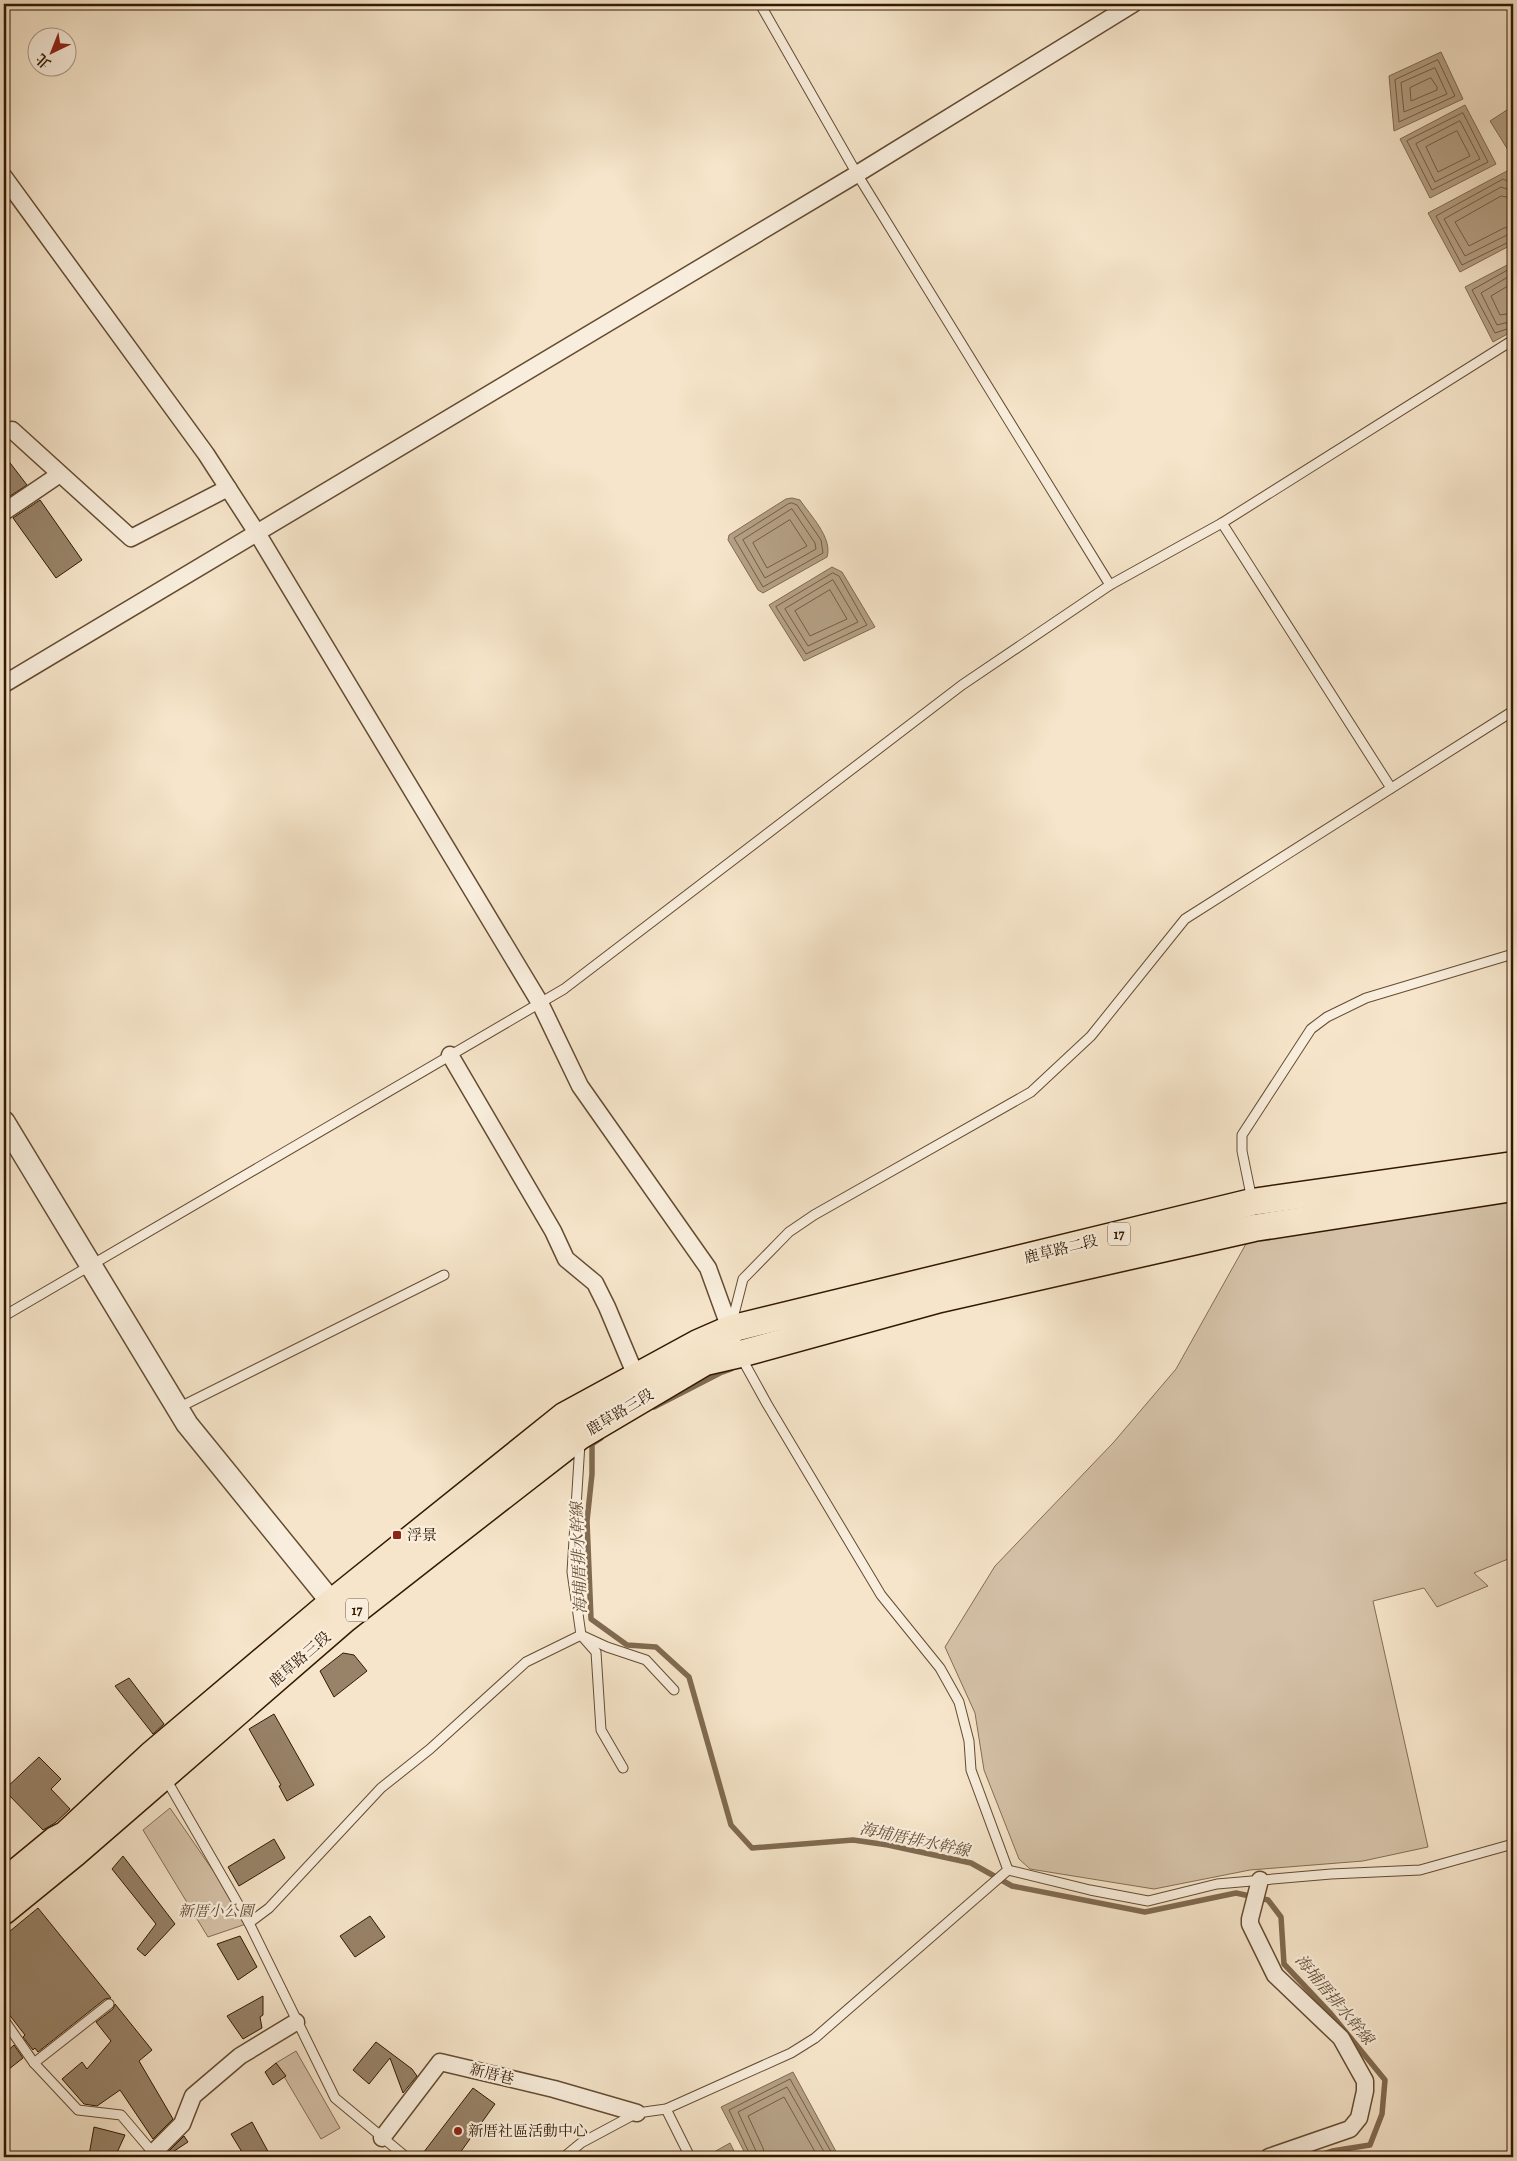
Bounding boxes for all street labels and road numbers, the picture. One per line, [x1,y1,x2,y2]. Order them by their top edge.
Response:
road number: 17 [1108,1222,1130,1246]
street label: 鹿草路二段 [1022,1230,1100,1268]
street label: 鹿草路三段 [583,1384,657,1440]
road number: 17 [346,1598,368,1622]
street label: 鹿草路三段 [265,1627,335,1691]
street label: 新厝巷 [468,2059,516,2089]

